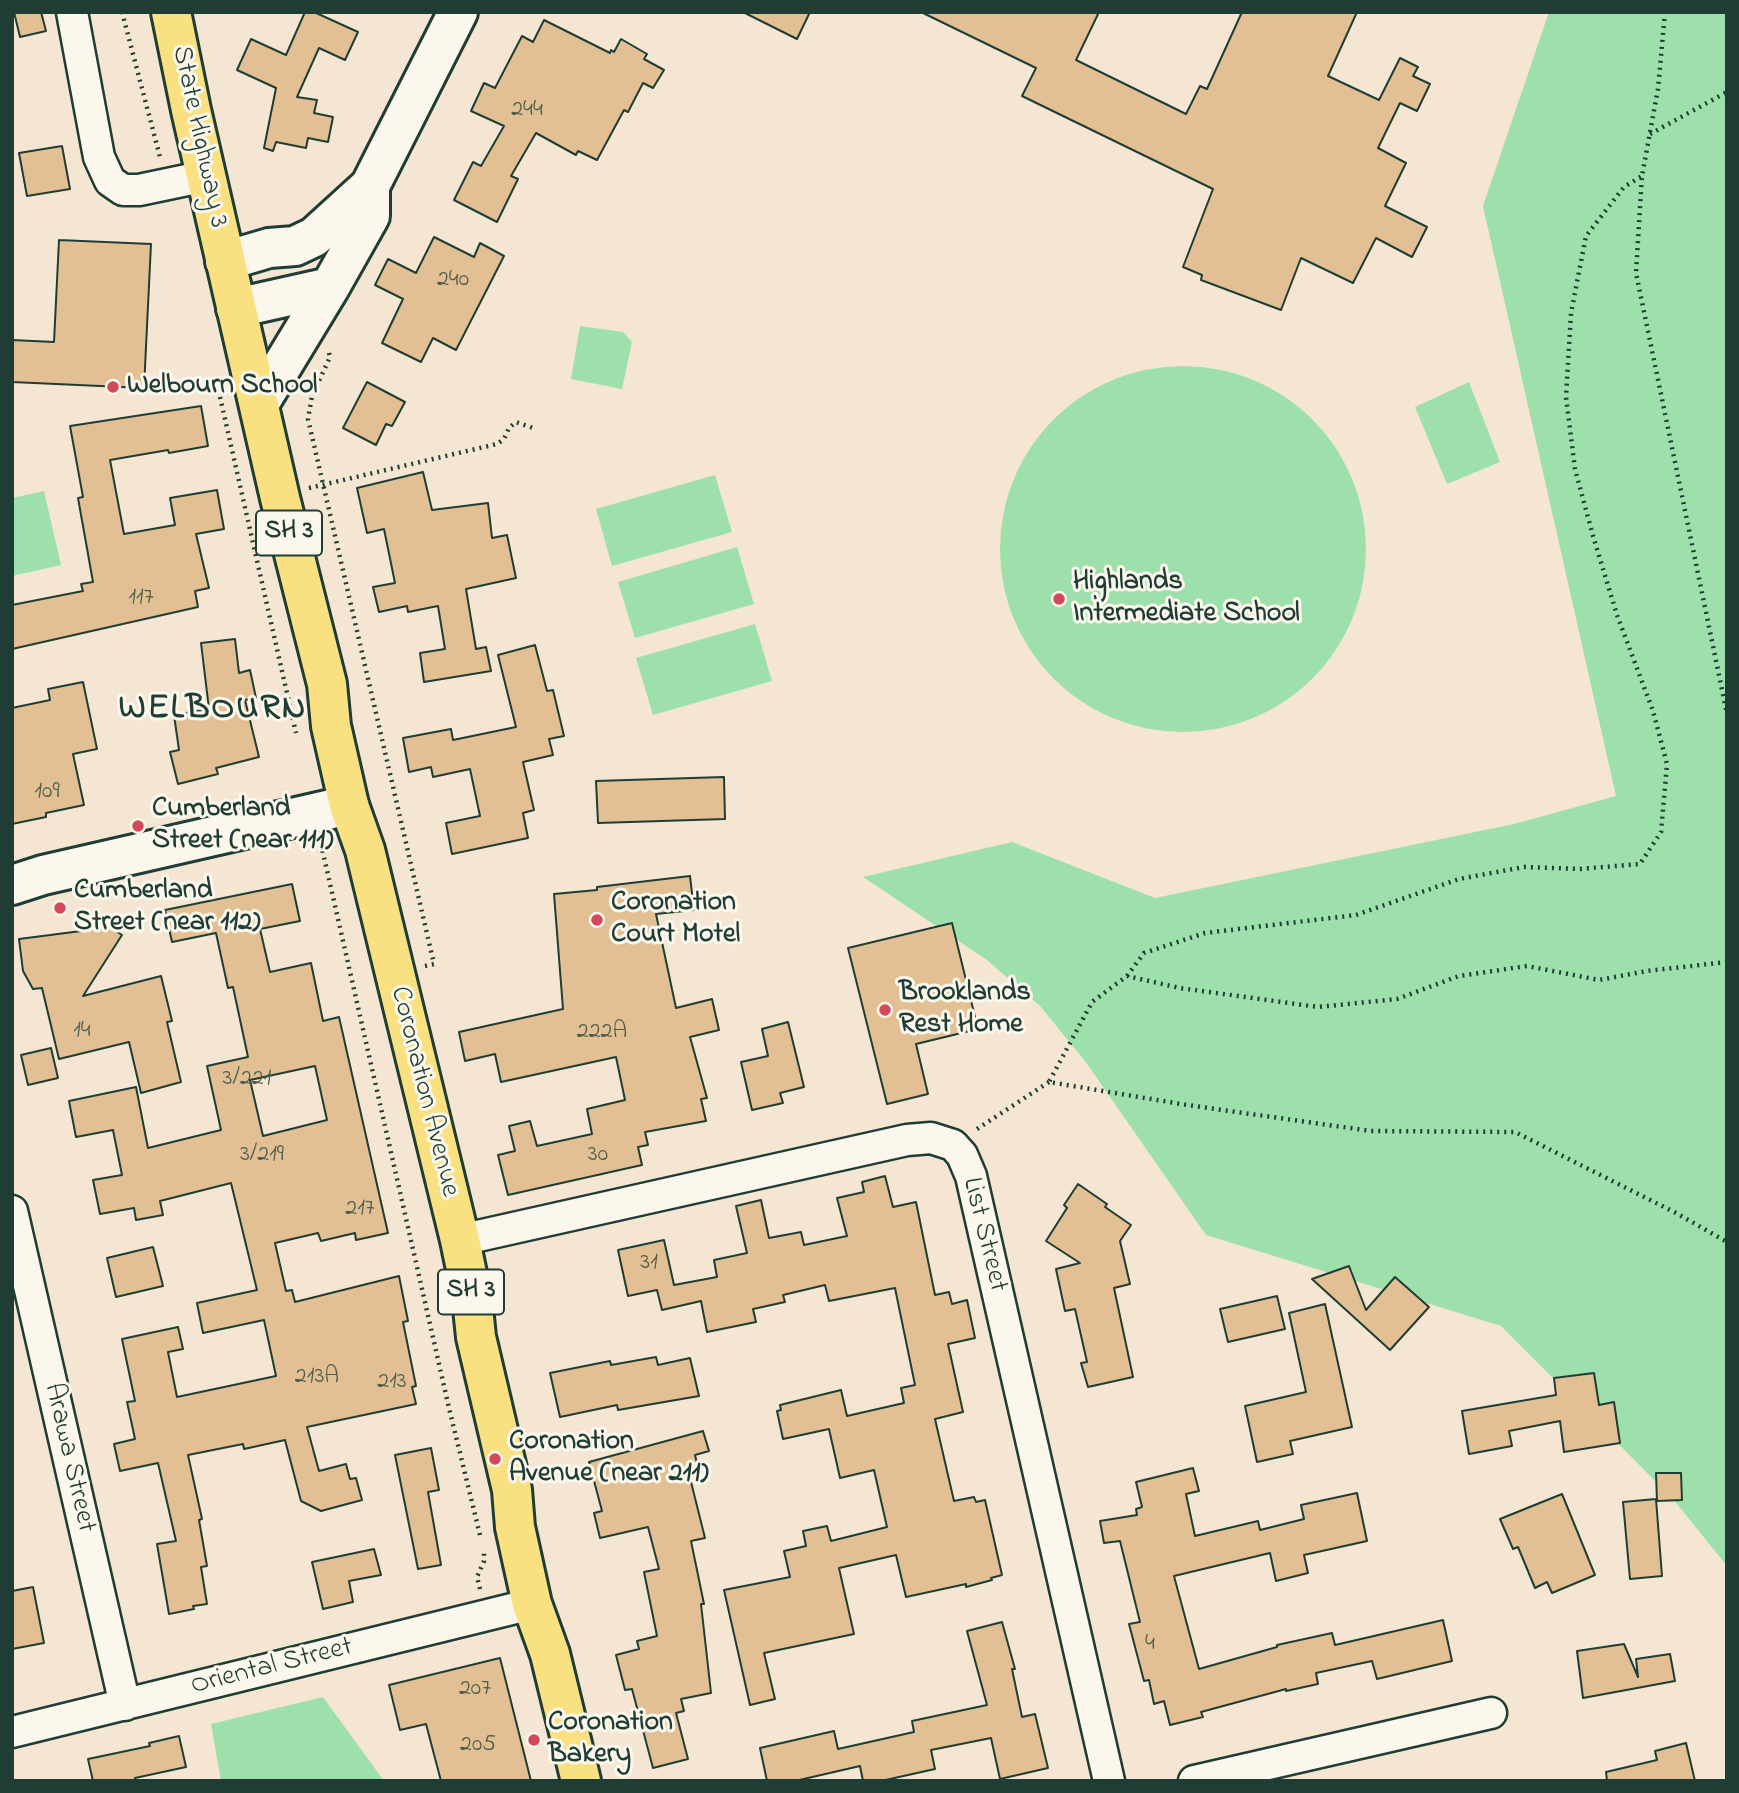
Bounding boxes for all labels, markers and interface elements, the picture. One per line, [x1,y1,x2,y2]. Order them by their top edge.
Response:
street label: State Highway 3 [162,43,234,231]
house number: 244 [511,97,543,125]
house number: 240 [437,267,469,295]
place label: Welbourn School [127,370,317,404]
marker: Welbourn School [105,379,121,395]
road number: SH 3 [256,510,322,555]
place label: Highlands Intermediate School [1073,566,1300,632]
house number: 117 [128,585,154,613]
marker: Highlands Intermediate School [1051,591,1067,607]
district label: WELBOURN [120,690,306,732]
house number: 109 [34,779,60,807]
place label: Cumberland Street (near 111) [152,793,333,859]
marker: Cumberland Street (near 111) [130,818,146,834]
place label: Cumberland Street (near 112) [74,875,260,941]
place label: Coronation Court Motel [611,887,740,953]
marker: Cumberland Street (near 112) [52,900,68,916]
marker: Coronation Court Motel [589,912,605,928]
place label: Brooklands Rest Home [899,977,1031,1043]
street label: Coronation Avenue [381,983,465,1201]
marker: Brooklands Rest Home [877,1002,893,1018]
house number: 14 [73,1018,91,1046]
house number: 222A [577,1019,627,1047]
house number: 3/221 [223,1066,271,1094]
house number: 3/219 [240,1142,284,1170]
house number: 30 [588,1142,608,1170]
street label: List Street [953,1174,1013,1296]
house number: 217 [345,1196,375,1224]
house number: 31 [640,1250,658,1278]
road number: SH 3 [438,1270,504,1315]
house number: 213A [295,1364,339,1392]
house number: 213 [377,1369,407,1397]
street label: Arawa Street [35,1380,101,1536]
place label: Coronation Avenue (near 211) [509,1426,709,1492]
marker: Coronation Avenue (near 211) [487,1451,503,1467]
house number: 4 [1145,1631,1155,1659]
street label: Oriental Street [188,1632,356,1704]
house number: 207 [459,1676,491,1704]
place label: Coronation Bakery [548,1707,673,1773]
house number: 205 [460,1732,496,1760]
marker: Coronation Bakery [526,1732,542,1748]

